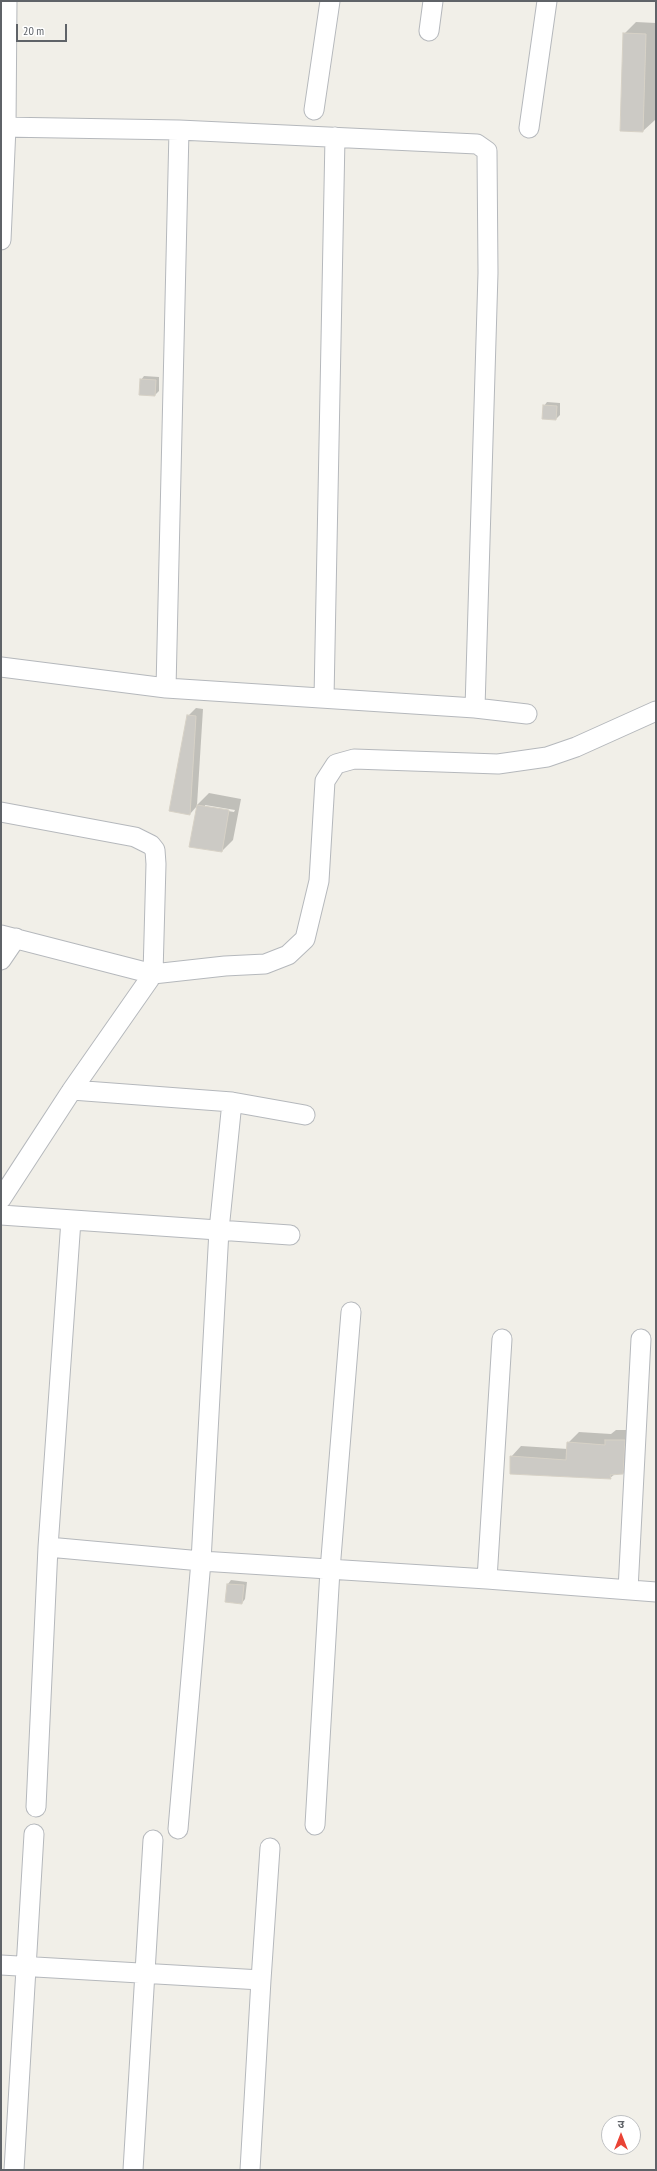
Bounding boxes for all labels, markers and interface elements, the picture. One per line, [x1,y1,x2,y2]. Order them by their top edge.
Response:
scale bar [18,16,69,42]
text: 20 m [23,23,44,38]
north arrow [601,2115,641,2155]
text: उ [618,2117,624,2131]

